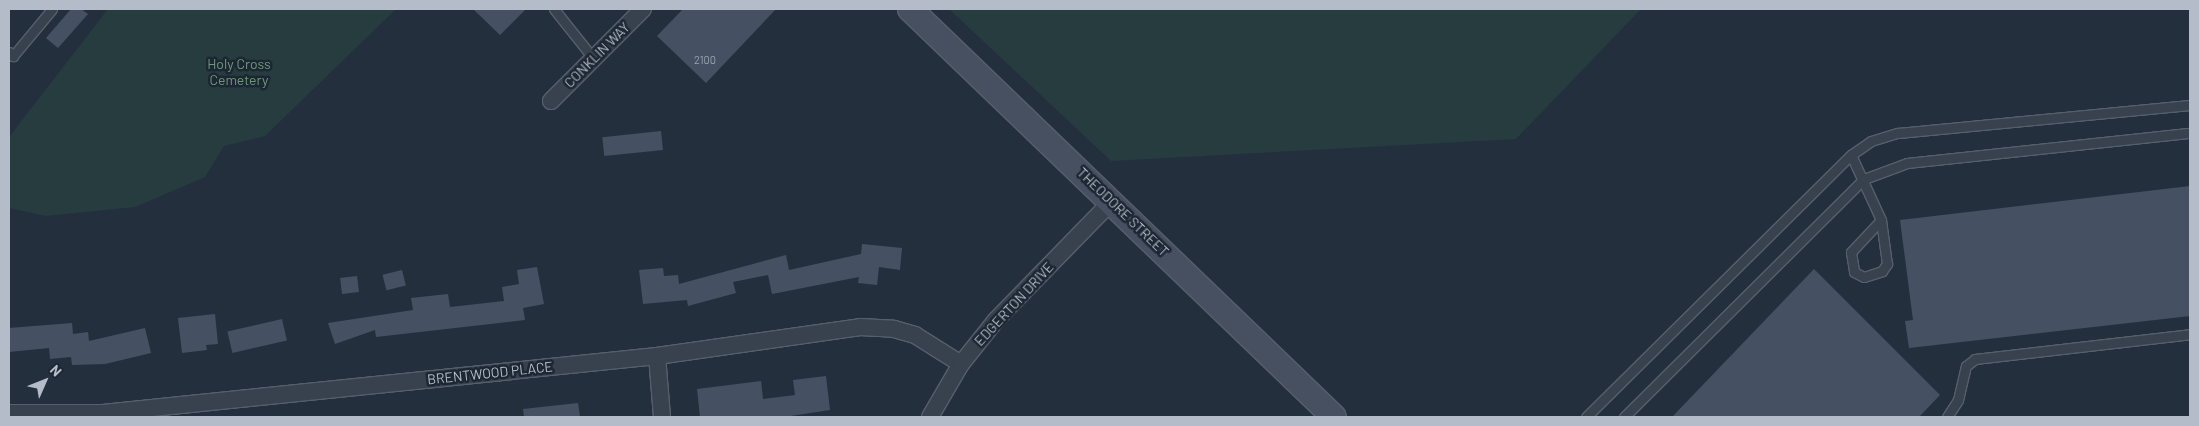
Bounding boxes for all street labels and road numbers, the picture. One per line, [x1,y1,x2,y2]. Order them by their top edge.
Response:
street label: CONKLIN WAY [561,19,633,91]
street label: THEODORE STREET [1074,164,1172,260]
street label: EDGERTON DRIVE [971,259,1057,349]
street label: BRENTWOOD PLACE [426,358,554,388]

